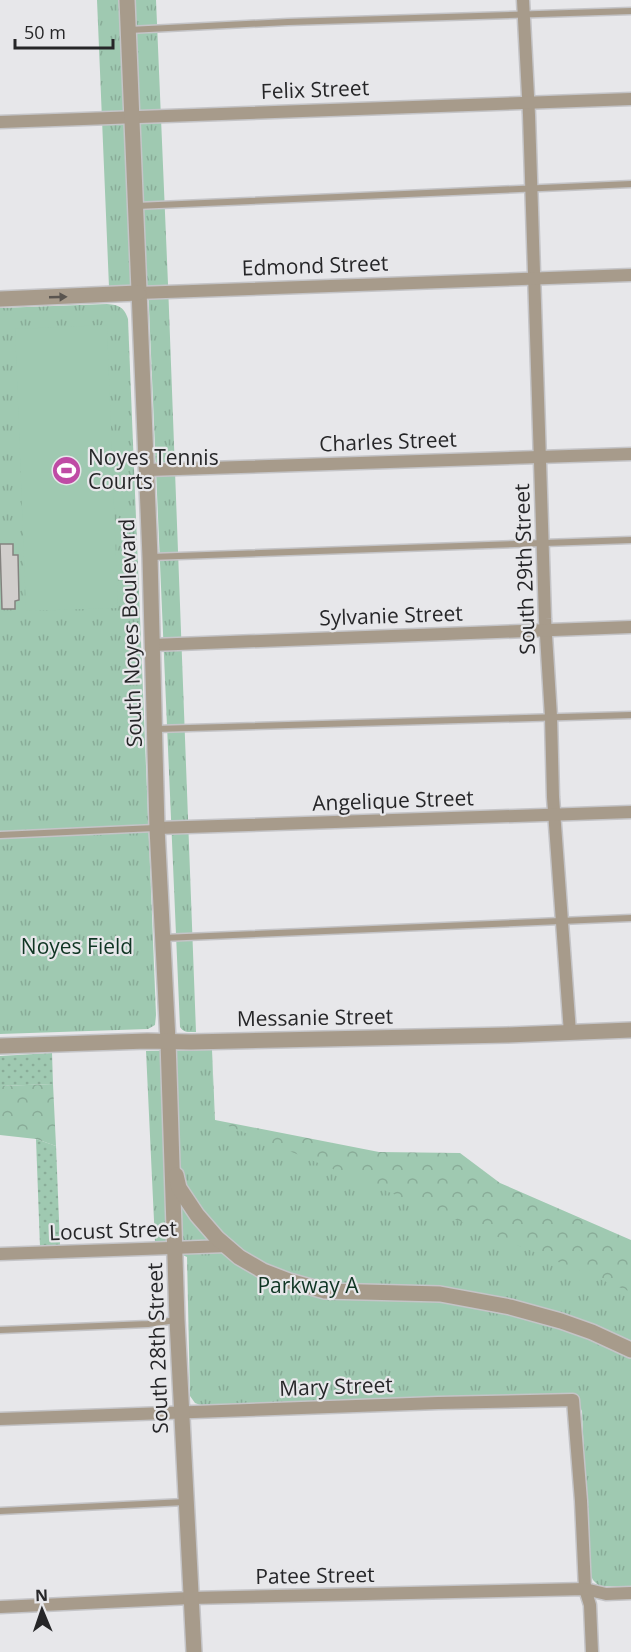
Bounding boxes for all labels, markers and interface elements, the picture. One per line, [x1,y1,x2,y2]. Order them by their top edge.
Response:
scale bar [15,12,112,50]
text: 50 m [24,20,66,44]
street label: Felix Street [260,73,370,105]
street label: Edmond Street [241,248,389,282]
one-way arrow [49,292,68,301]
street label: Charles Street [319,425,457,457]
place label: Noyes Tennis Courts [88,443,219,495]
sports icon: Noyes Tennis Courts [51,454,83,486]
street label: South 29th Street [507,483,541,655]
street label: South Noyes Boulevard [112,518,148,748]
street label: Sylvanie Street [319,599,463,631]
street label: Angelique Street [312,783,474,817]
park label: Noyes Field [21,932,133,960]
street label: Messanie Street [237,1002,393,1032]
street label: Locust Street [48,1214,177,1246]
street label: South 28th Street [140,1262,174,1434]
park label: Parkway A [257,1271,359,1299]
street label: Mary Street [279,1370,393,1402]
street label: Patee Street [255,1560,375,1590]
north arrow [12,1580,72,1640]
text: N [35,1584,48,1606]

